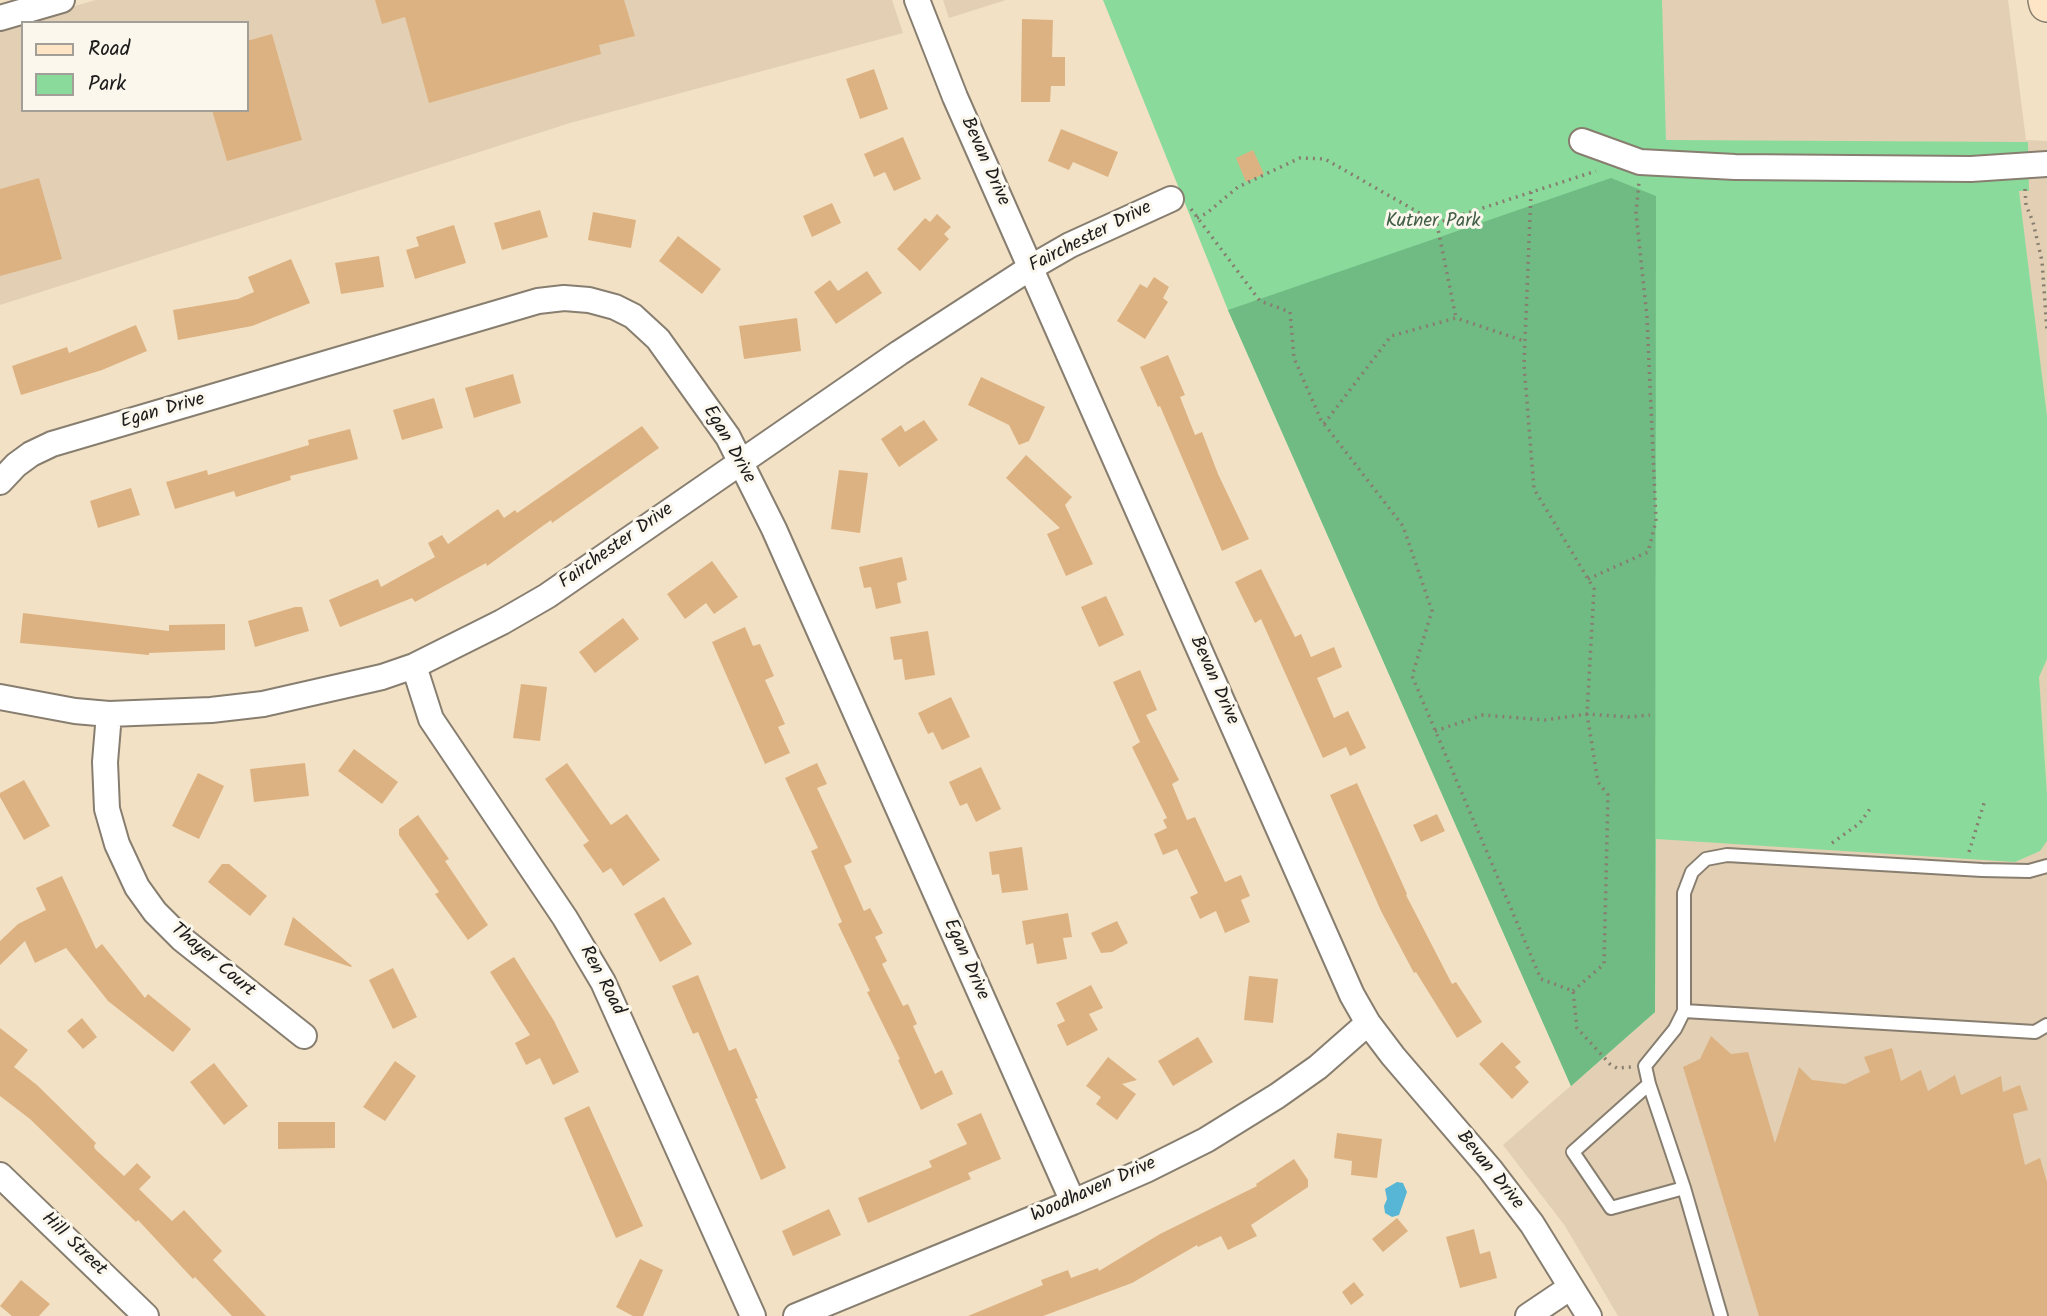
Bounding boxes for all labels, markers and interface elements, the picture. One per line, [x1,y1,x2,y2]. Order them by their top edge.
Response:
legend [21,21,248,112]
text: Road [88,33,130,66]
text: Park [88,68,126,101]
street label: Bevan Drive [954,114,1014,210]
street label: Fairchester Drive [1026,197,1156,279]
park label: Kutner Park [1386,212,1480,234]
street label: Egan Drive [118,389,208,435]
street label: Egan Drive [697,402,759,488]
street label: Fairchester Drive [555,499,679,595]
street label: Bevan Drive [1183,633,1243,729]
street label: Egan Drive [937,916,993,1004]
street label: Thayer Court [165,919,259,1003]
street label: Ren Road [573,942,629,1020]
street label: Bevan Drive [1450,1127,1528,1215]
street label: Woodhaven Drive [1028,1153,1160,1229]
street label: Hill Street [35,1208,111,1282]

